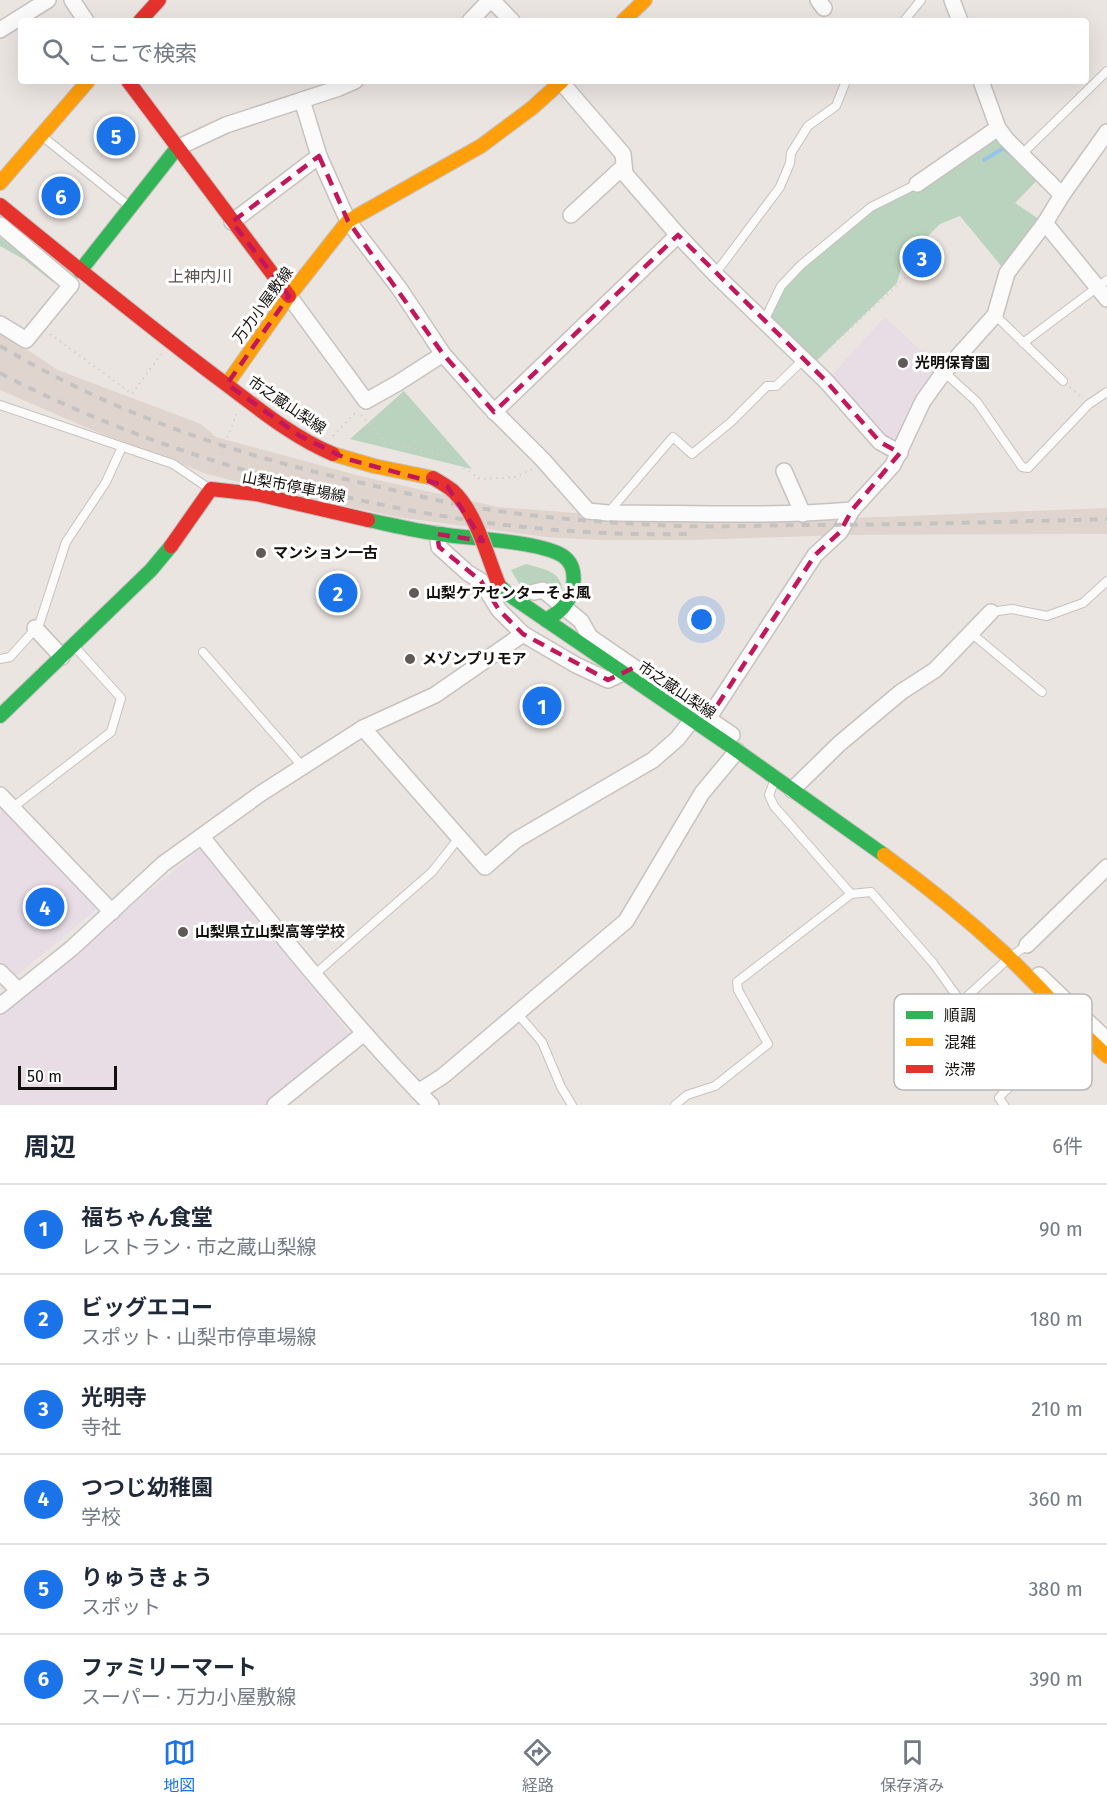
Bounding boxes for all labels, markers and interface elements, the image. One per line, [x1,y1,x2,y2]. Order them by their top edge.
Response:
search box [18,18,1089,84]
icon: search [39,35,72,68]
text: ここで検索 [87,40,197,67]
pin: 5 [96,114,136,158]
pin: 6 [42,174,80,218]
pin: 3 [902,236,942,280]
street label: 万力小屋敷線 [229,263,297,347]
district label: 上神内川 [168,267,232,286]
place label: 光明保育園 [915,354,990,372]
marker: 光明保育園 [896,356,910,370]
street label: 市之蔵山梨線 [245,372,329,438]
street label: 山梨市停車場線 [241,468,347,506]
place label: マンション一古 [273,544,378,562]
marker: マンション一古 [254,546,268,560]
pin: 2 [318,570,358,616]
place label: 山梨ケアセンターそよ風 [426,584,591,602]
marker: 山梨ケアセンターそよ風 [407,586,421,600]
your location [687,605,716,634]
place label: メゾンプリモア [422,650,527,668]
marker: メゾンプリモア [403,652,417,666]
street label: 市之蔵山梨線 [635,657,719,723]
pin: 1 [522,684,562,728]
pin: 4 [26,884,64,930]
place label: 山梨県立山梨高等学校 [195,923,345,941]
marker: 山梨県立山梨高等学校 [176,925,190,939]
legend [894,994,1092,1090]
text: 順調 [944,1006,976,1025]
text: 混雑 [944,1033,976,1052]
text: 渋滞 [944,1060,976,1079]
scale bar [18,1063,117,1090]
text: 50 m [27,1067,62,1086]
text: 周辺 [24,1132,76,1163]
text: 6件 [1052,1134,1083,1158]
text: 福ちゃん食堂 [81,1204,213,1231]
text: 1 [39,1217,48,1241]
text: 90 m [1039,1217,1083,1241]
text: レストラン · 市之蔵山梨線 [81,1235,316,1259]
text: ビッグエコー [81,1294,213,1321]
text: 2 [38,1307,49,1331]
text: 180 m [1030,1307,1083,1331]
text: スポット · 山梨市停車場線 [81,1325,316,1349]
text: 光明寺 [81,1384,147,1411]
text: 3 [38,1397,49,1421]
text: 210 m [1031,1397,1083,1421]
text: 寺社 [81,1415,121,1439]
text: つつじ幼稚園 [81,1474,213,1501]
text: 4 [38,1487,49,1511]
text: 360 m [1029,1487,1083,1511]
text: 学校 [81,1505,121,1529]
text: りゅうきょう [81,1564,213,1591]
text: 5 [38,1577,49,1601]
text: 380 m [1028,1577,1083,1601]
text: スポット [81,1595,161,1619]
text: ファミリーマート [81,1654,257,1681]
text: 6 [38,1667,49,1691]
text: 390 m [1029,1667,1083,1691]
text: スーパー · 万力小屋敷線 [81,1685,296,1709]
tab: 地図 [163,1736,196,1796]
tab: 経路 [521,1736,554,1796]
tab: 保存済み [880,1736,944,1796]

